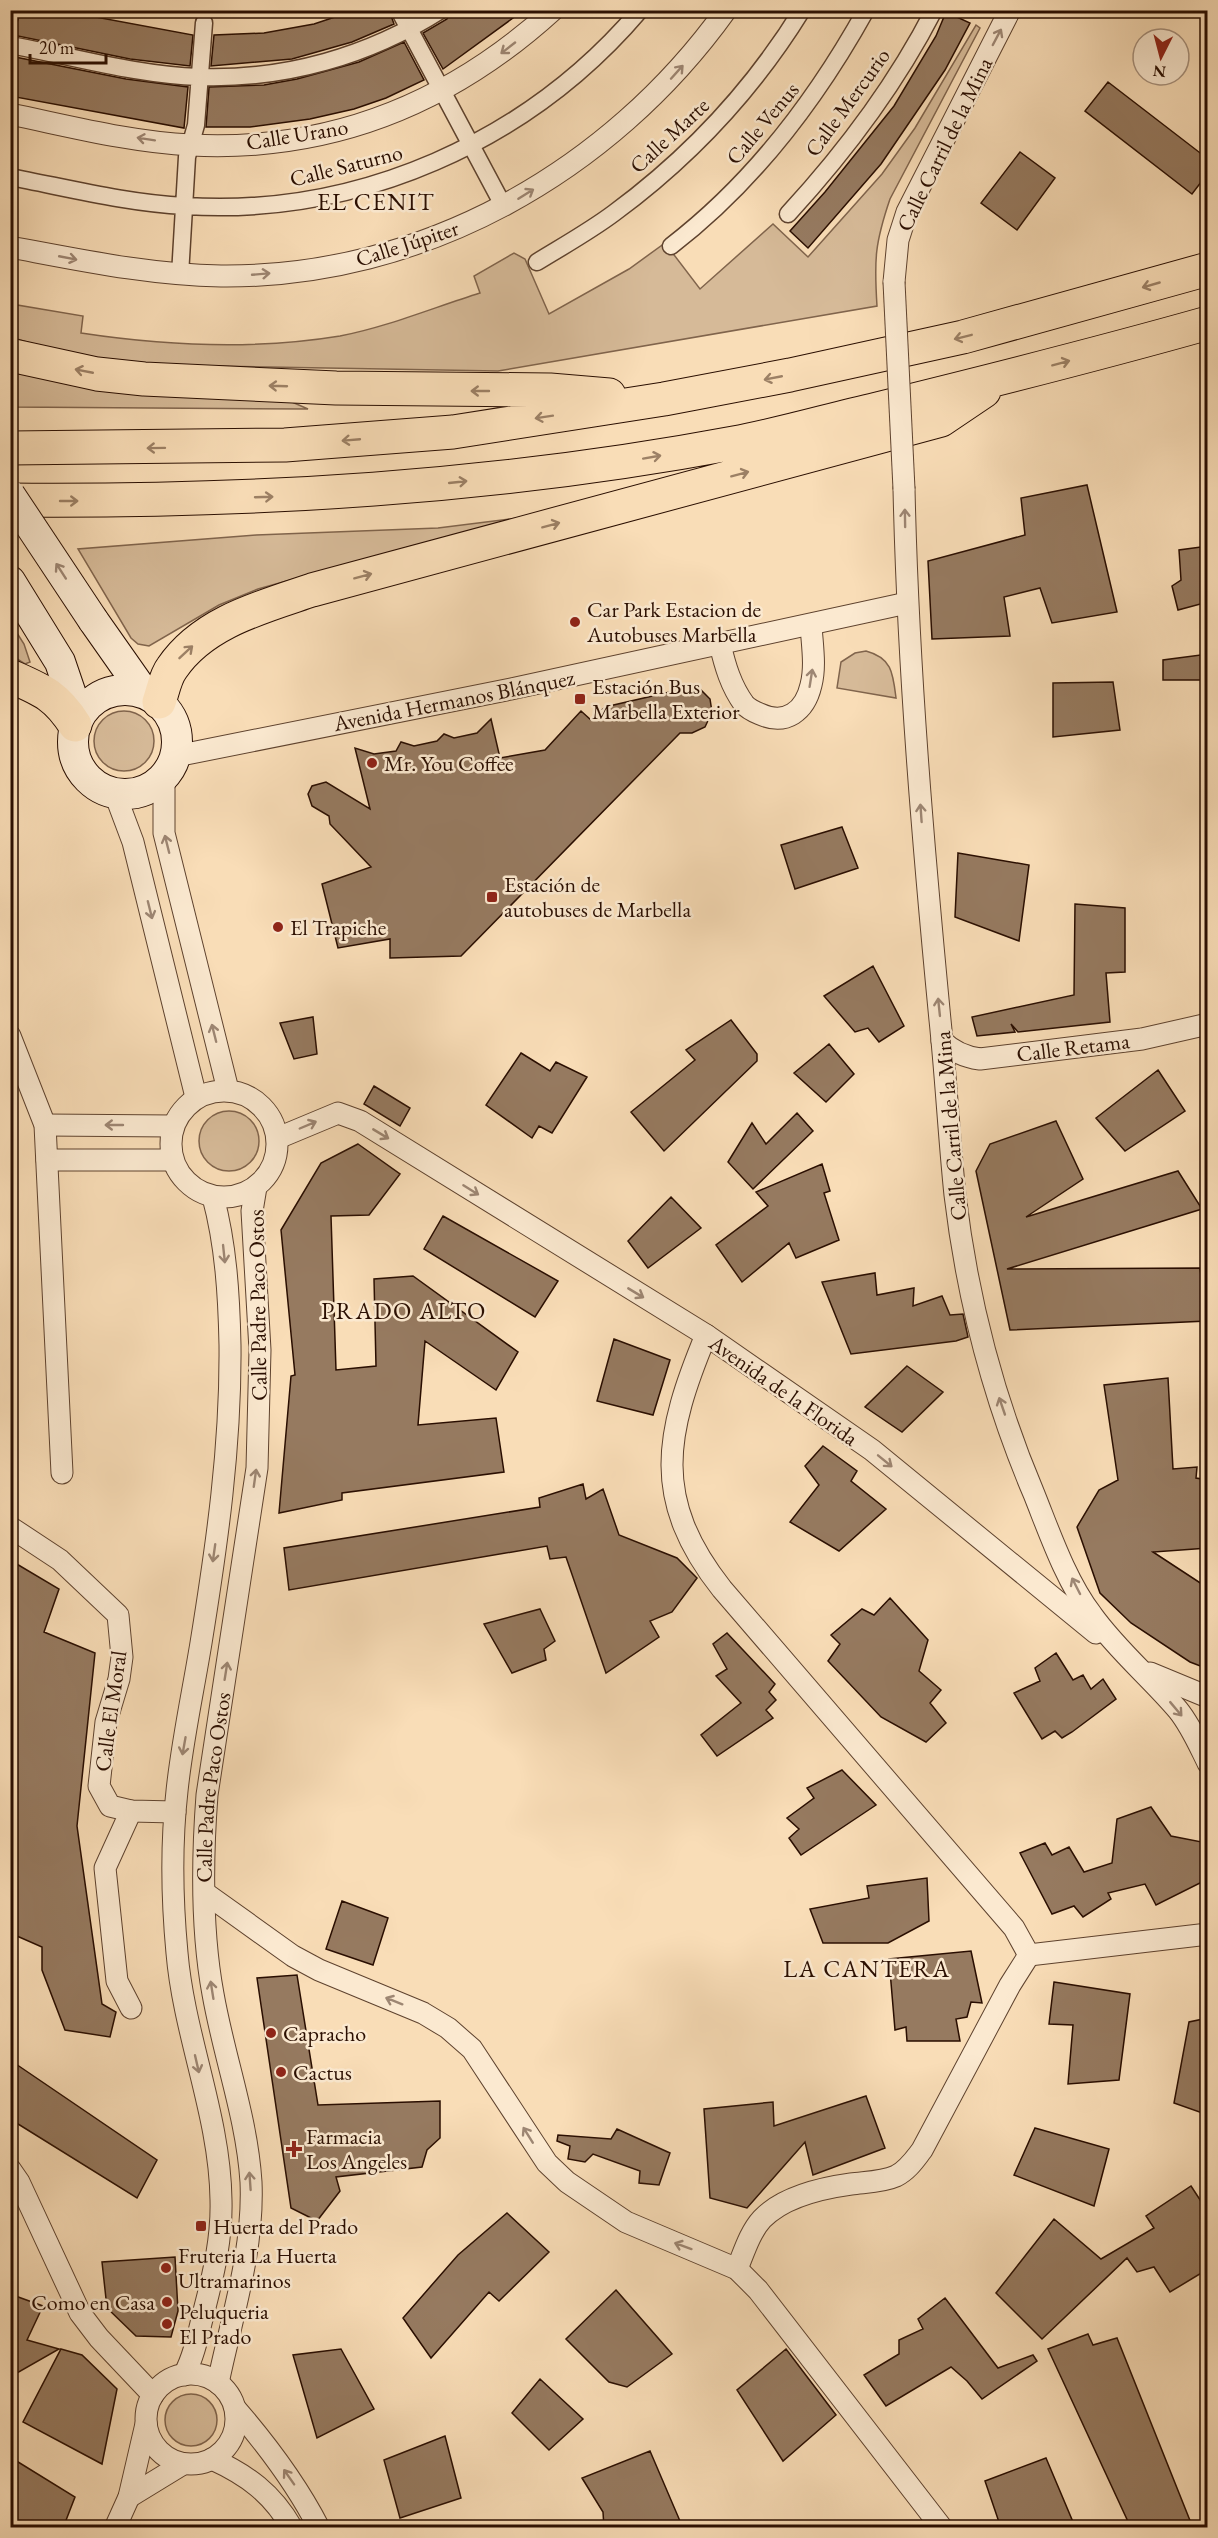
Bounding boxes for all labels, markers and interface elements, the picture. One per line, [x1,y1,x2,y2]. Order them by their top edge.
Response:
scale bar [30,27,106,65]
north arrow [1131,27,1191,87]
one-way arrow [991,29,1003,46]
text: 20 m [39,36,74,59]
one-way arrow [501,42,517,54]
street label: Calle Mercurio [798,42,897,162]
street label: Calle Carril de la Mina [890,52,999,236]
text: N [1152,60,1167,83]
one-way arrow [670,65,684,80]
street label: Calle Venus [719,76,805,171]
street label: Calle Marte [623,91,716,180]
street label: Calle Urano [244,112,350,157]
one-way arrow [136,134,156,145]
street label: Calle Saturno [287,137,406,194]
district label: EL CENIT [317,186,435,217]
one-way arrow [517,187,534,199]
street label: Calle Júpiter [352,213,463,274]
one-way arrow [58,253,77,264]
one-way arrow [251,268,271,279]
one-way arrow [1142,279,1161,291]
one-way arrow [954,331,973,343]
one-way arrow [1051,356,1070,368]
one-way arrow [74,365,94,376]
one-way arrow [763,373,783,384]
one-way arrow [268,380,288,391]
one-way arrow [471,385,491,397]
one-way arrow [535,412,555,423]
one-way arrow [341,435,361,446]
one-way arrow [147,442,167,454]
one-way arrow [641,451,661,462]
one-way arrow [730,468,749,480]
one-way arrow [448,477,468,488]
one-way arrow [253,492,273,503]
one-way arrow [58,495,78,507]
one-way arrow [899,509,910,529]
one-way arrow [541,519,560,531]
one-way arrow [54,563,66,580]
one-way arrow [353,570,372,581]
place label: Car Park Estacion de Autobuses Marbella [586,595,762,649]
marker: Car Park Estacion de Autobuses Marbella [568,615,582,629]
one-way arrow [179,645,194,659]
street label: Avenida Hermanos Blánquez [330,663,578,738]
one-way arrow [806,669,817,689]
place label: Estación Bus Marbella Exterior [592,672,740,726]
marker: Estación Bus Marbella Exterior [573,692,587,706]
place label: Mr. You Coffee [384,749,514,778]
marker: Mr. You Coffee [365,756,379,770]
one-way arrow [915,803,926,823]
one-way arrow [160,835,172,854]
place label: Estación de autobuses de Marbella [504,870,691,924]
marker: Estación de autobuses de Marbella [485,890,499,904]
one-way arrow [145,900,157,919]
place label: El Trapiche [290,913,387,942]
marker: El Trapiche [271,920,285,934]
one-way arrow [933,997,944,1017]
one-way arrow [208,1024,220,1043]
street label: Calle Retama [1015,1026,1132,1069]
street label: Calle Carril de la Mina [928,1030,973,1222]
one-way arrow [105,1119,125,1131]
one-way arrow [299,1119,317,1130]
one-way arrow [372,1128,389,1140]
one-way arrow [462,1185,479,1197]
street label: Calle Padre Paco Ostos [241,1209,274,1401]
one-way arrow [219,1244,230,1264]
one-way arrow [627,1288,644,1300]
district label: PRADO ALTO [321,1295,487,1326]
street label: Avenida de la Florida [703,1328,864,1453]
one-way arrow [995,1397,1006,1416]
one-way arrow [877,1454,893,1467]
one-way arrow [250,1469,261,1489]
one-way arrow [209,1543,220,1562]
one-way arrow [1070,1578,1082,1595]
street label: Calle El Moral [88,1649,133,1773]
one-way arrow [221,1662,232,1681]
street label: Calle Padre Paco Ostos [189,1690,238,1883]
one-way arrow [1169,1701,1182,1717]
one-way arrow [179,1735,190,1755]
district label: LA CANTERA [783,1953,951,1984]
one-way arrow [207,1980,218,2000]
one-way arrow [385,1995,403,2006]
place label: Capracho [283,2019,366,2048]
marker: Capracho [264,2026,278,2040]
one-way arrow [192,2054,203,2073]
place label: Cactus [293,2058,352,2087]
marker: Cactus [274,2065,288,2079]
place label: Farmacia Los Angeles [306,2122,407,2176]
one-way arrow [522,2127,534,2143]
marker: Farmacia Los Angeles [287,2142,301,2156]
one-way arrow [244,2171,255,2191]
place label: Huerta del Prado [213,2212,358,2241]
marker: Huerta del Prado [194,2219,208,2233]
one-way arrow [674,2239,693,2250]
place label: Fruteria La Huerta Ultramarinos [178,2241,337,2295]
marker: Fruteria La Huerta Ultramarinos [159,2261,173,2275]
place label: Como en Casa [31,2288,155,2317]
marker: Como en Casa [160,2295,174,2309]
place label: Peluqueria El Prado [179,2297,269,2351]
marker: Peluqueria El Prado [160,2317,174,2331]
one-way arrow [283,2469,295,2486]

